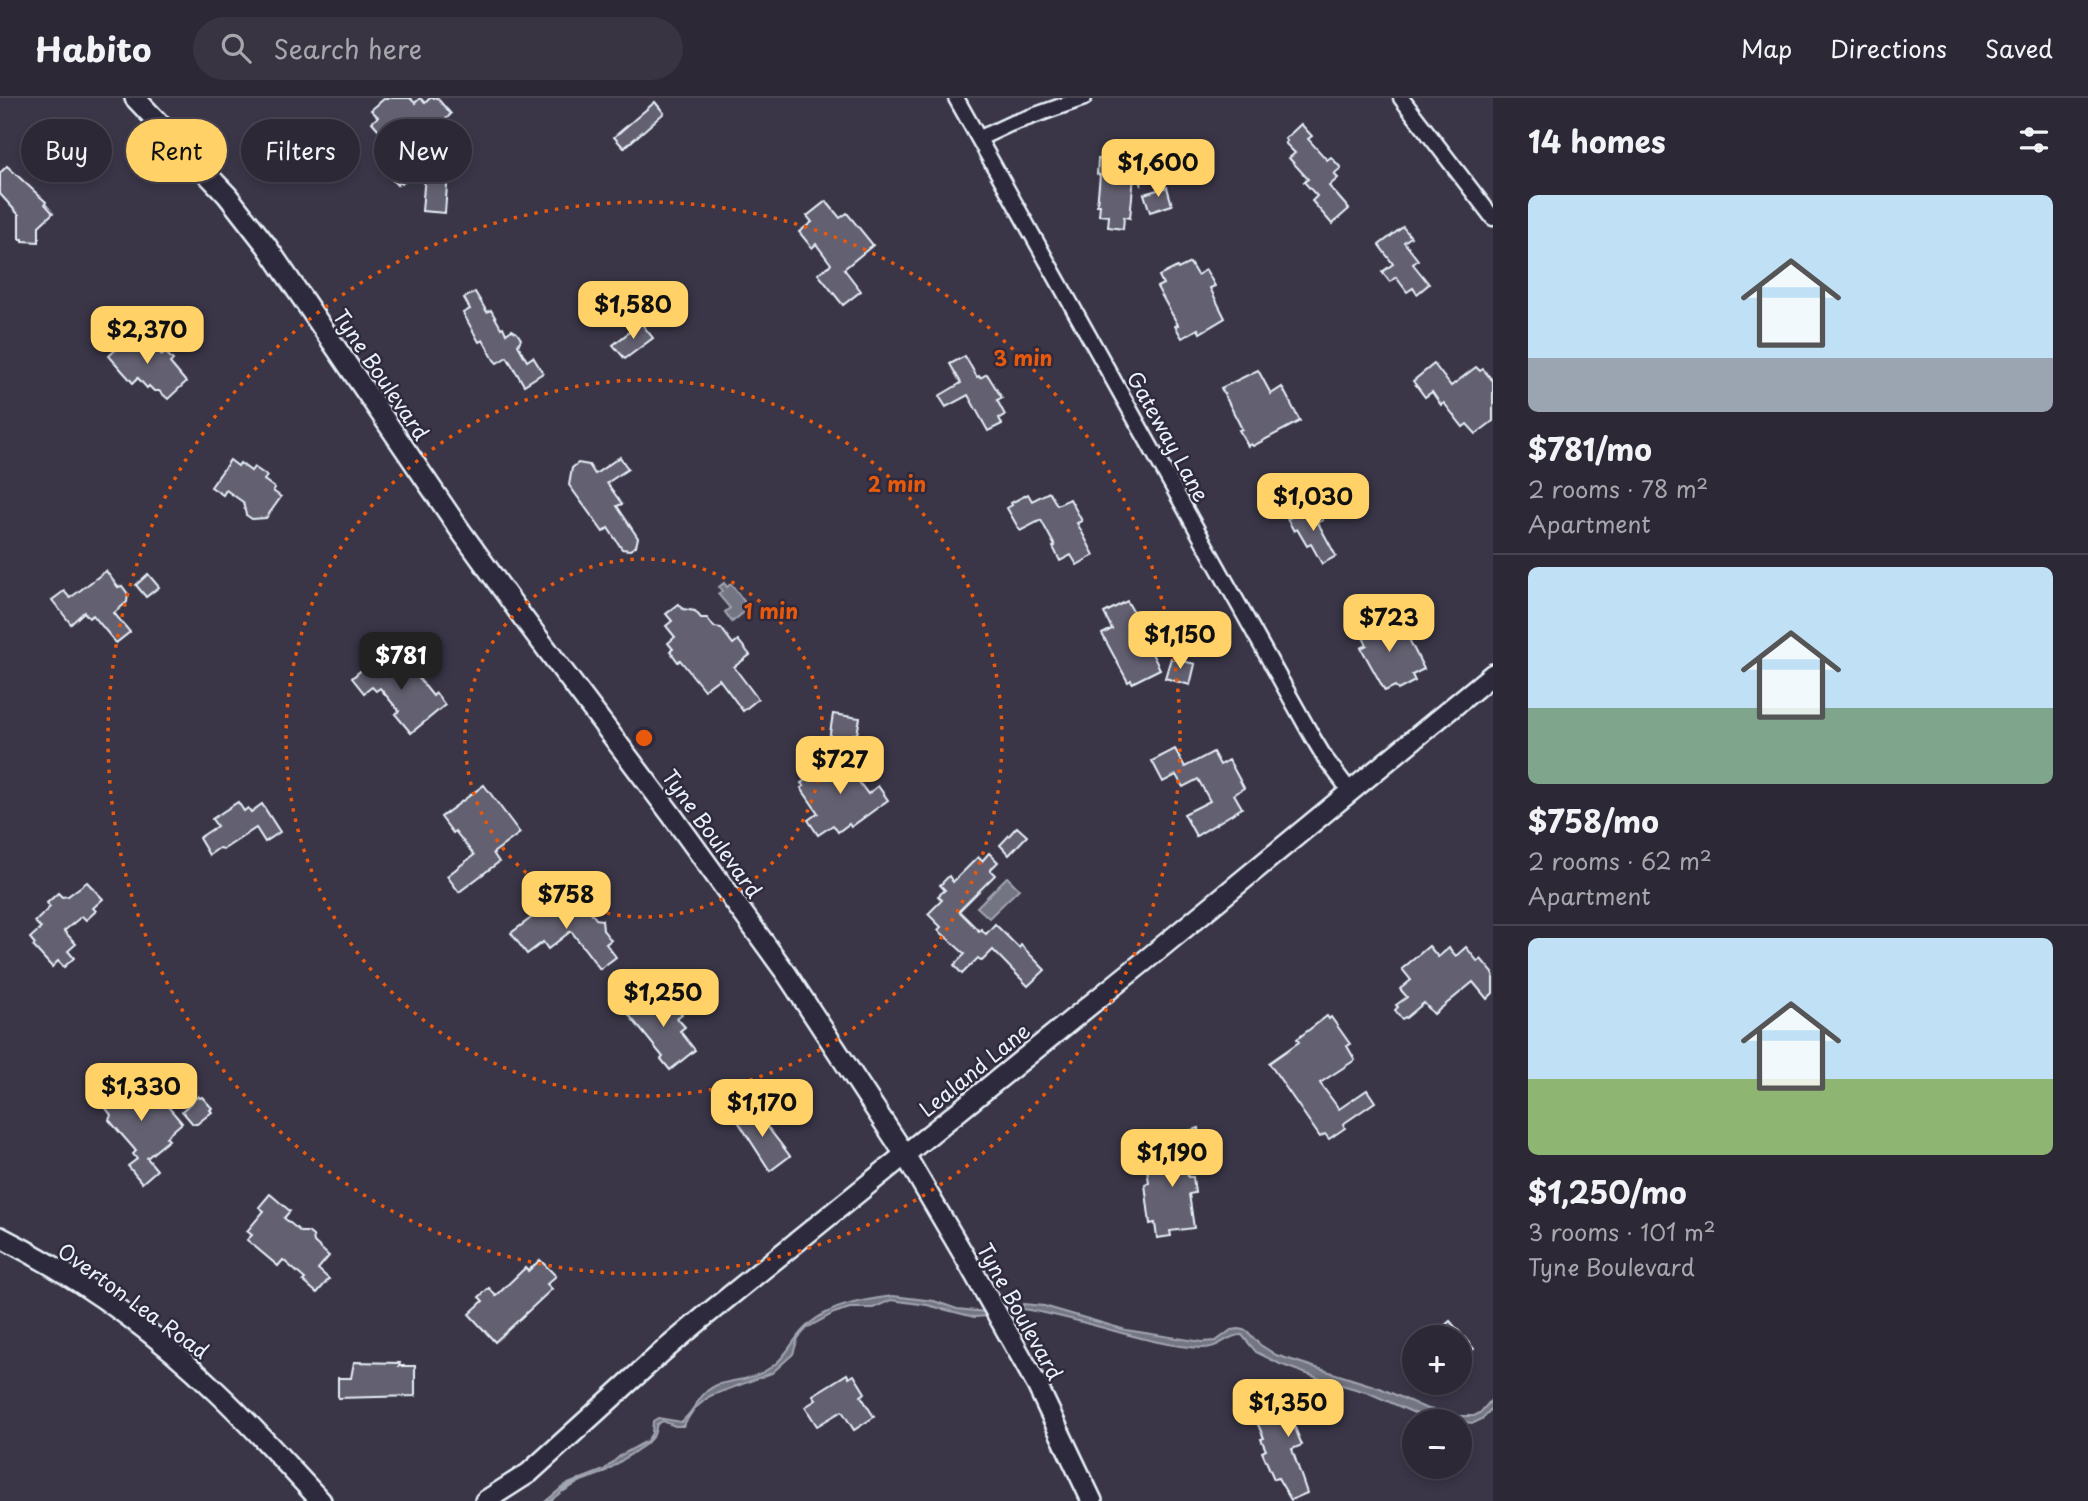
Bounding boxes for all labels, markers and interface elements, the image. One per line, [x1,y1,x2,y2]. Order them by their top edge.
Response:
search box [193,17,683,80]
text: Habito [35,23,151,73]
icon: search [217,29,255,67]
text: Search here [273,29,422,68]
text: Map [1741,30,1792,66]
text: Directions [1830,30,1947,66]
text: Saved [1985,30,2053,66]
text: 14 homes [1528,118,1666,163]
chip: Buy [21,119,112,182]
chip: Rent [126,119,227,182]
chip: Filters [241,119,360,182]
chip: New [374,119,472,182]
icon: filters [2015,121,2053,159]
pin: $1,600 [1101,140,1215,199]
text: $1,600 [1118,144,1198,179]
icon: home [1728,240,1854,366]
pin: $1,580 [576,282,690,341]
text: $1,580 [594,286,672,321]
street label: Tyne Boulevard [326,302,438,446]
pin: $2,370 [90,306,204,366]
text: $2,370 [107,311,187,346]
text: 3 min [993,341,1053,373]
street label: Gateway Lane [1120,365,1218,507]
text: $781/mo [1528,426,1652,471]
text: 2 min [868,467,926,499]
text: 2 rooms · 78 m² [1528,471,1708,506]
pin: $1,030 [1256,474,1370,533]
text: $1,030 [1273,478,1353,513]
text: Apartment [1528,506,1651,541]
text: 1 min [744,594,798,626]
pin: $723 [1348,594,1430,654]
text: $723 [1359,599,1419,634]
pin: $1,150 [1123,612,1237,671]
icon: home [1728,612,1854,738]
text: $1,150 [1144,616,1216,651]
pin: $781 [360,632,442,692]
text: $781 [375,637,427,672]
centre of rings [632,726,656,750]
pin: $727 [799,736,881,796]
text: $727 [812,741,868,776]
street label: Tyne Boulevard [655,762,771,904]
text: $758/mo [1528,798,1659,843]
text: 2 rooms · 62 m² [1528,843,1712,878]
pin: $758 [525,872,607,931]
text: $758 [538,876,594,911]
text: Apartment [1528,878,1651,913]
pin: $1,250 [606,970,720,1029]
text: $1,250 [624,974,702,1009]
icon: home [1728,983,1854,1109]
street label: Lealand Lane [912,1014,1036,1124]
pin: $1,330 [84,1063,198,1123]
text: $1,330 [101,1068,181,1103]
pin: $1,170 [705,1080,819,1139]
text: $1,170 [727,1084,797,1119]
pin: $1,190 [1115,1130,1229,1189]
text: $1,190 [1137,1134,1207,1169]
text: $1,250/mo [1528,1169,1687,1214]
text: 3 rooms · 101 m² [1528,1214,1716,1249]
street label: Overton Lea Road [52,1234,216,1366]
street label: Tyne Boulevard [970,1237,1072,1385]
text: Tyne Boulevard [1528,1249,1695,1284]
map controls [1402,1325,1472,1479]
button: + [1402,1325,1472,1395]
pin: $1,350 [1231,1380,1345,1439]
text: $1,350 [1249,1384,1327,1419]
button: − [1402,1409,1472,1479]

